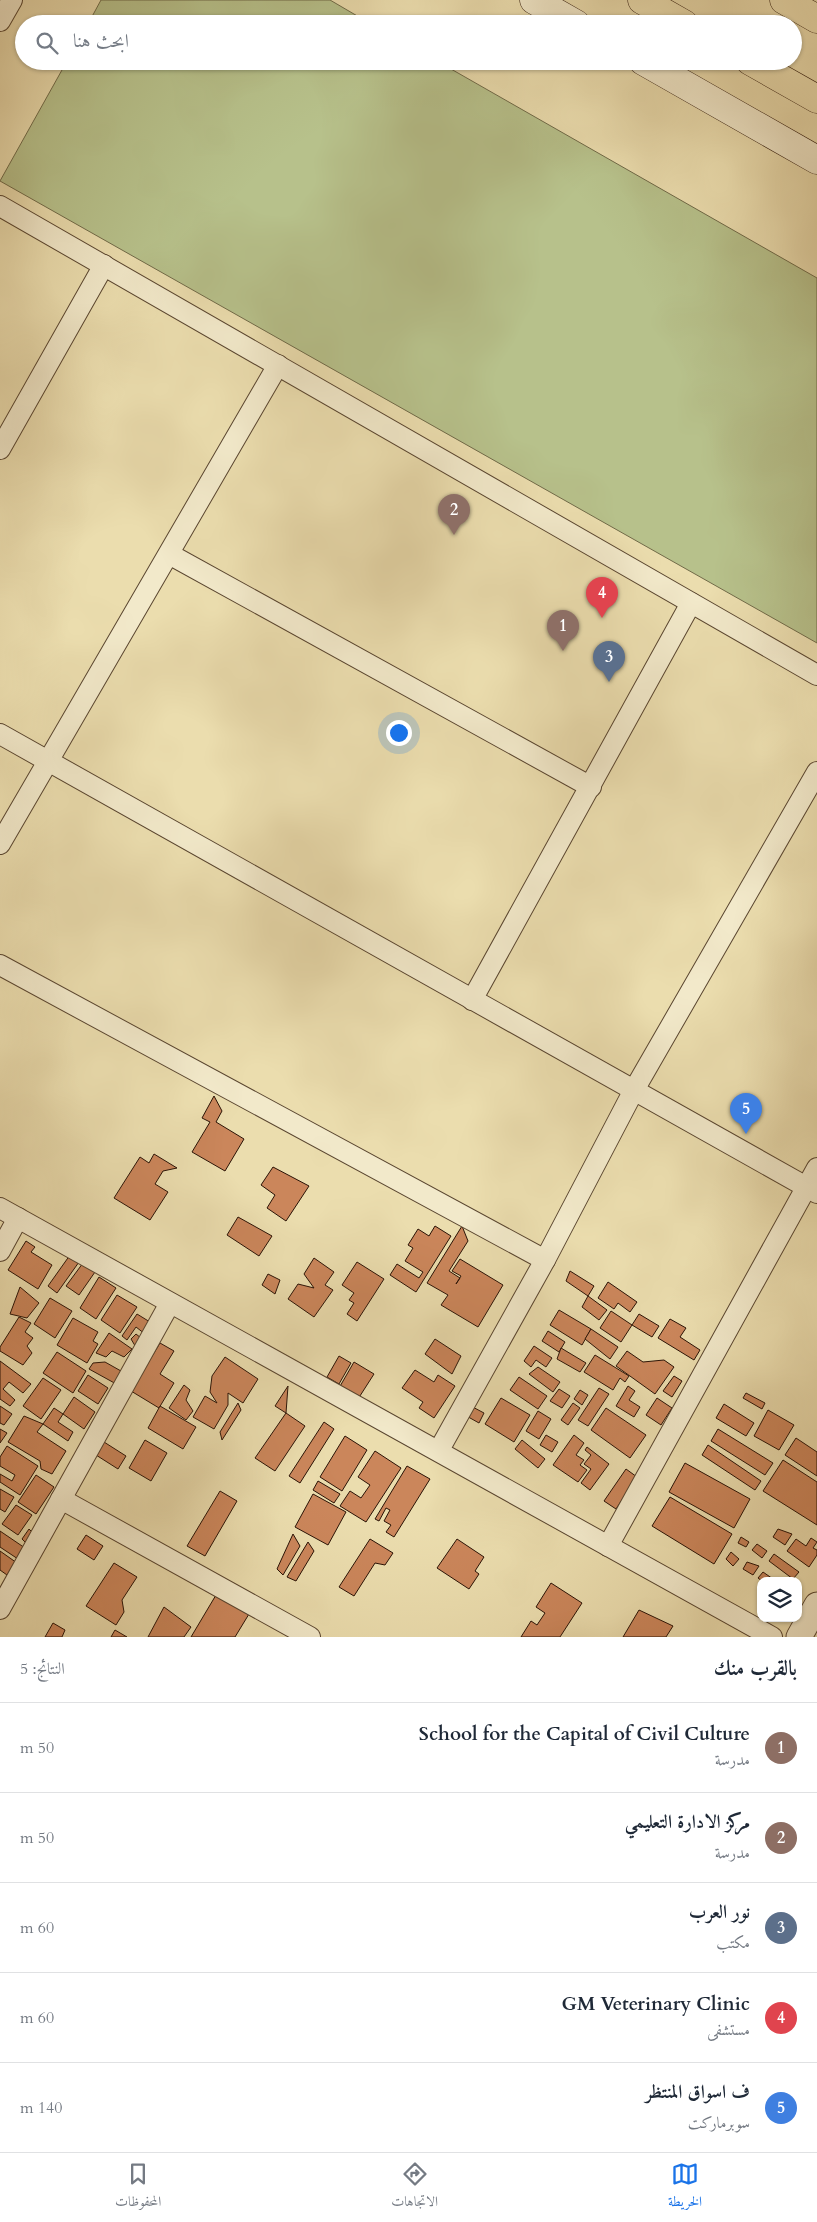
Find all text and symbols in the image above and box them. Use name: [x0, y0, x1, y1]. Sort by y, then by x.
search box: [15, 15, 802, 70]
text: ابحث هنا: [73, 28, 129, 54]
icon: search: [33, 29, 61, 57]
pin: 2: [438, 494, 470, 535]
pin: 4: [586, 577, 618, 618]
pin: 1: [547, 610, 579, 651]
pin: 3: [593, 641, 625, 682]
your location: [386, 720, 412, 746]
pin: 5: [730, 1093, 762, 1134]
map controls: [757, 1577, 802, 1622]
button: layers: [757, 1577, 802, 1622]
text: بالقرب منك: [714, 1654, 797, 1683]
text: النتائج: 5: [20, 1658, 65, 1680]
text: School for the Capital of Civil Culture: [419, 1721, 750, 1747]
text: 50 m: [20, 1737, 54, 1759]
text: 1: [777, 1737, 785, 1759]
text: مدرسة: [715, 1749, 750, 1771]
text: مركز الادارة التعليمي: [625, 1809, 750, 1835]
text: 50 m: [20, 1827, 54, 1849]
text: 2: [777, 1827, 785, 1849]
text: مدرسة: [715, 1842, 750, 1864]
text: نور العرب: [689, 1899, 750, 1925]
text: 60 m: [20, 1917, 54, 1939]
text: 3: [777, 1917, 785, 1939]
text: مكتب: [716, 1932, 750, 1954]
text: GM Veterinary Clinic: [561, 1991, 750, 2017]
text: 60 m: [20, 2007, 54, 2029]
text: 4: [777, 2007, 785, 2029]
text: مستشفى: [707, 2019, 750, 2041]
text: ف اسواق المنتظر: [645, 2079, 750, 2105]
text: 140 m: [20, 2097, 62, 2119]
text: 5: [777, 2097, 785, 2119]
text: سوبرماركت: [688, 2112, 750, 2134]
tab: المحفوظات: [115, 2160, 161, 2215]
tab: الاتجاهات: [391, 2160, 438, 2215]
tab: الخريطة: [668, 2160, 702, 2215]

